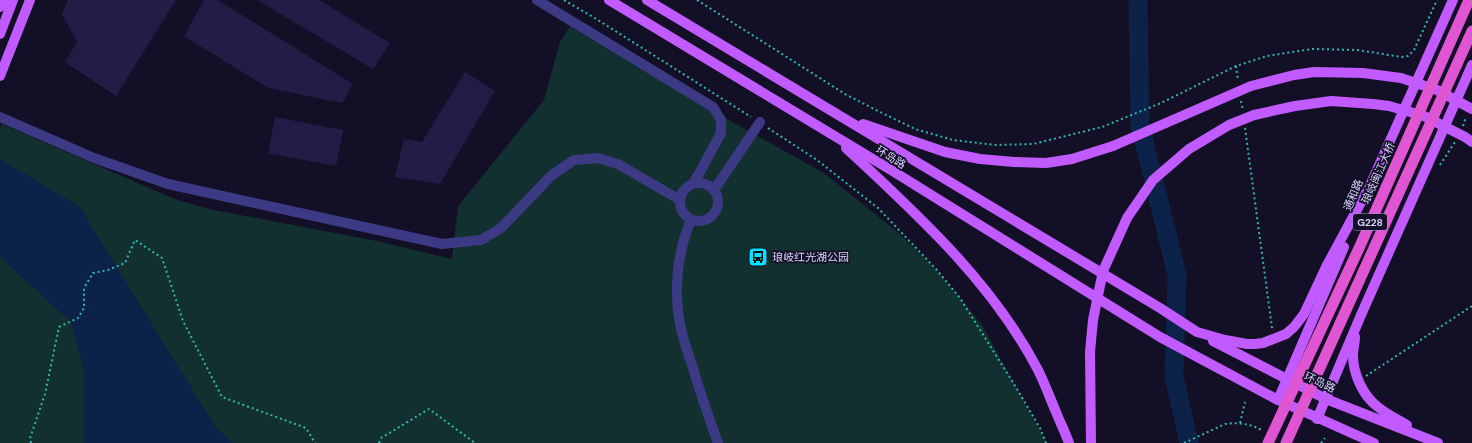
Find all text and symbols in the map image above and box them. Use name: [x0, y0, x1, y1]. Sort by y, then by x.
street label: 琅岐闽江大桥: [1358, 140, 1398, 206]
street label: 环岛路: [873, 142, 909, 172]
street label: 通和路: [1340, 177, 1366, 213]
road number: G228: [1353, 214, 1387, 230]
bus stop icon: 琅岐红光湖公园: [747, 246, 769, 268]
place label: 琅岐红光湖公园: [772, 250, 849, 264]
street label: 环岛路: [1302, 369, 1338, 395]

